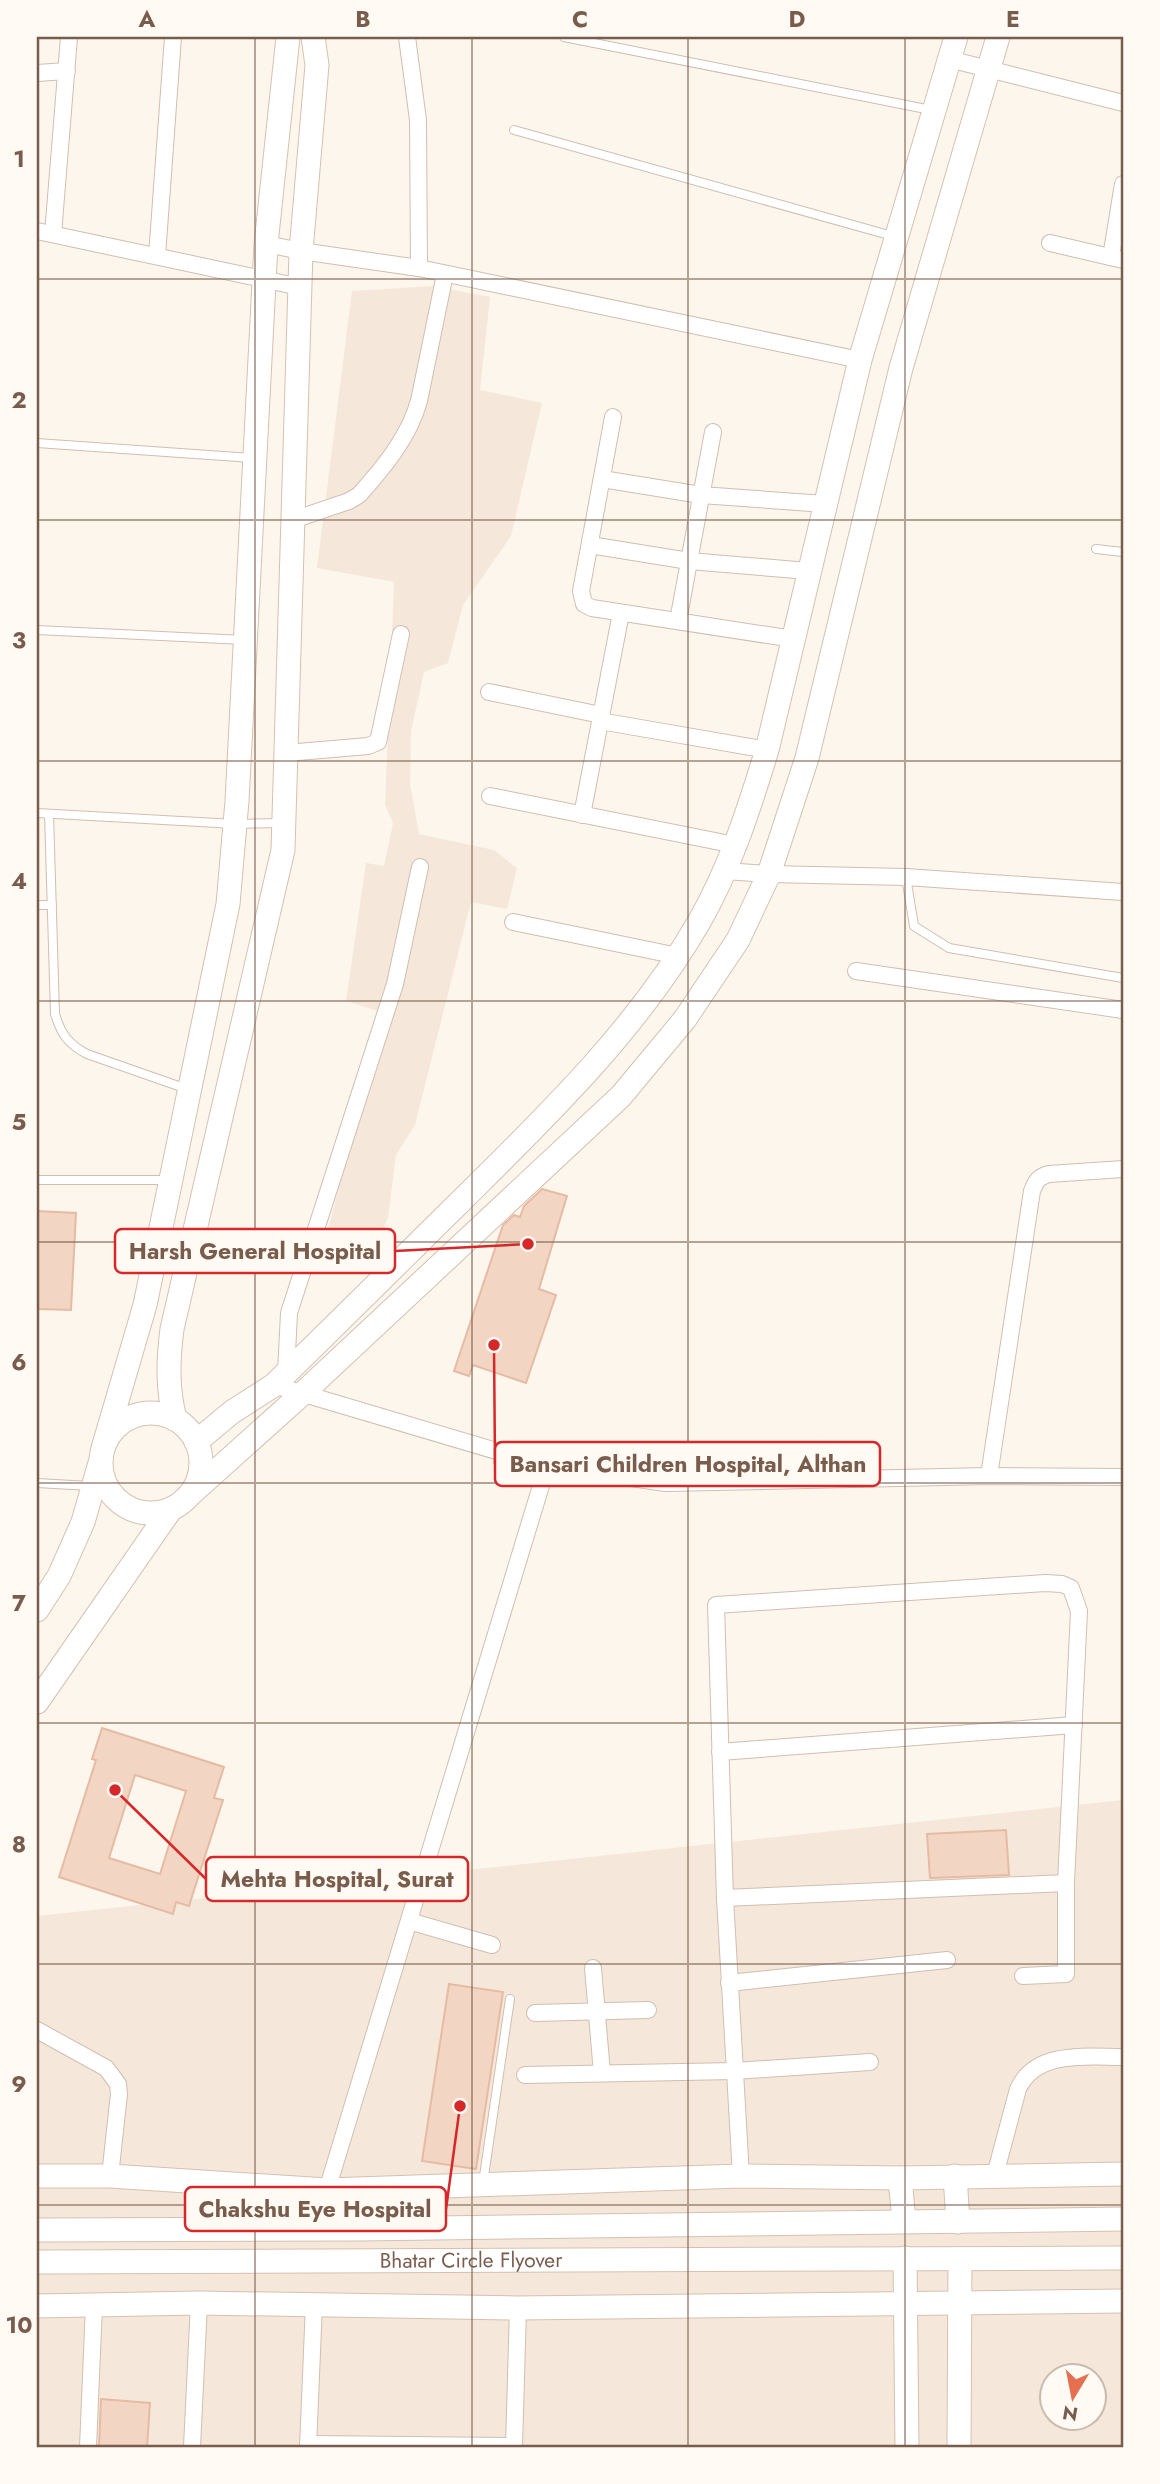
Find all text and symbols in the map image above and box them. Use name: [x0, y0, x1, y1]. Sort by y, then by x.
text: A: [138, 2, 156, 36]
text: B: [355, 2, 371, 36]
text: C: [572, 2, 588, 36]
text: D: [789, 2, 806, 36]
text: E: [1006, 2, 1020, 36]
text: 1: [13, 142, 25, 176]
text: 2: [11, 383, 27, 417]
text: 3: [12, 623, 26, 657]
text: 4: [11, 864, 27, 898]
text: 5: [12, 1105, 26, 1139]
callout: Harsh General Hospital: [115, 1229, 395, 1273]
text: Harsh General Hospital: [129, 1234, 381, 1268]
text: 6: [11, 1345, 27, 1379]
callout: Bansari Children Hospital, Althan: [495, 1442, 880, 1486]
text: Bansari Children Hospital, Althan: [510, 1447, 866, 1481]
text: 7: [12, 1586, 26, 1620]
text: 8: [12, 1827, 26, 1861]
callout: Mehta Hospital, Surat: [206, 1857, 468, 1901]
text: Mehta Hospital, Surat: [220, 1862, 454, 1896]
text: 9: [11, 2067, 27, 2101]
callout: Chakshu Eye Hospital: [185, 2187, 446, 2231]
text: Chakshu Eye Hospital: [199, 2192, 431, 2226]
street label: Bhatar Circle Flyover: [380, 2245, 563, 2276]
text: 10: [6, 2308, 32, 2342]
north arrow: [1038, 2362, 1108, 2432]
text: N: [1060, 2399, 1080, 2428]

